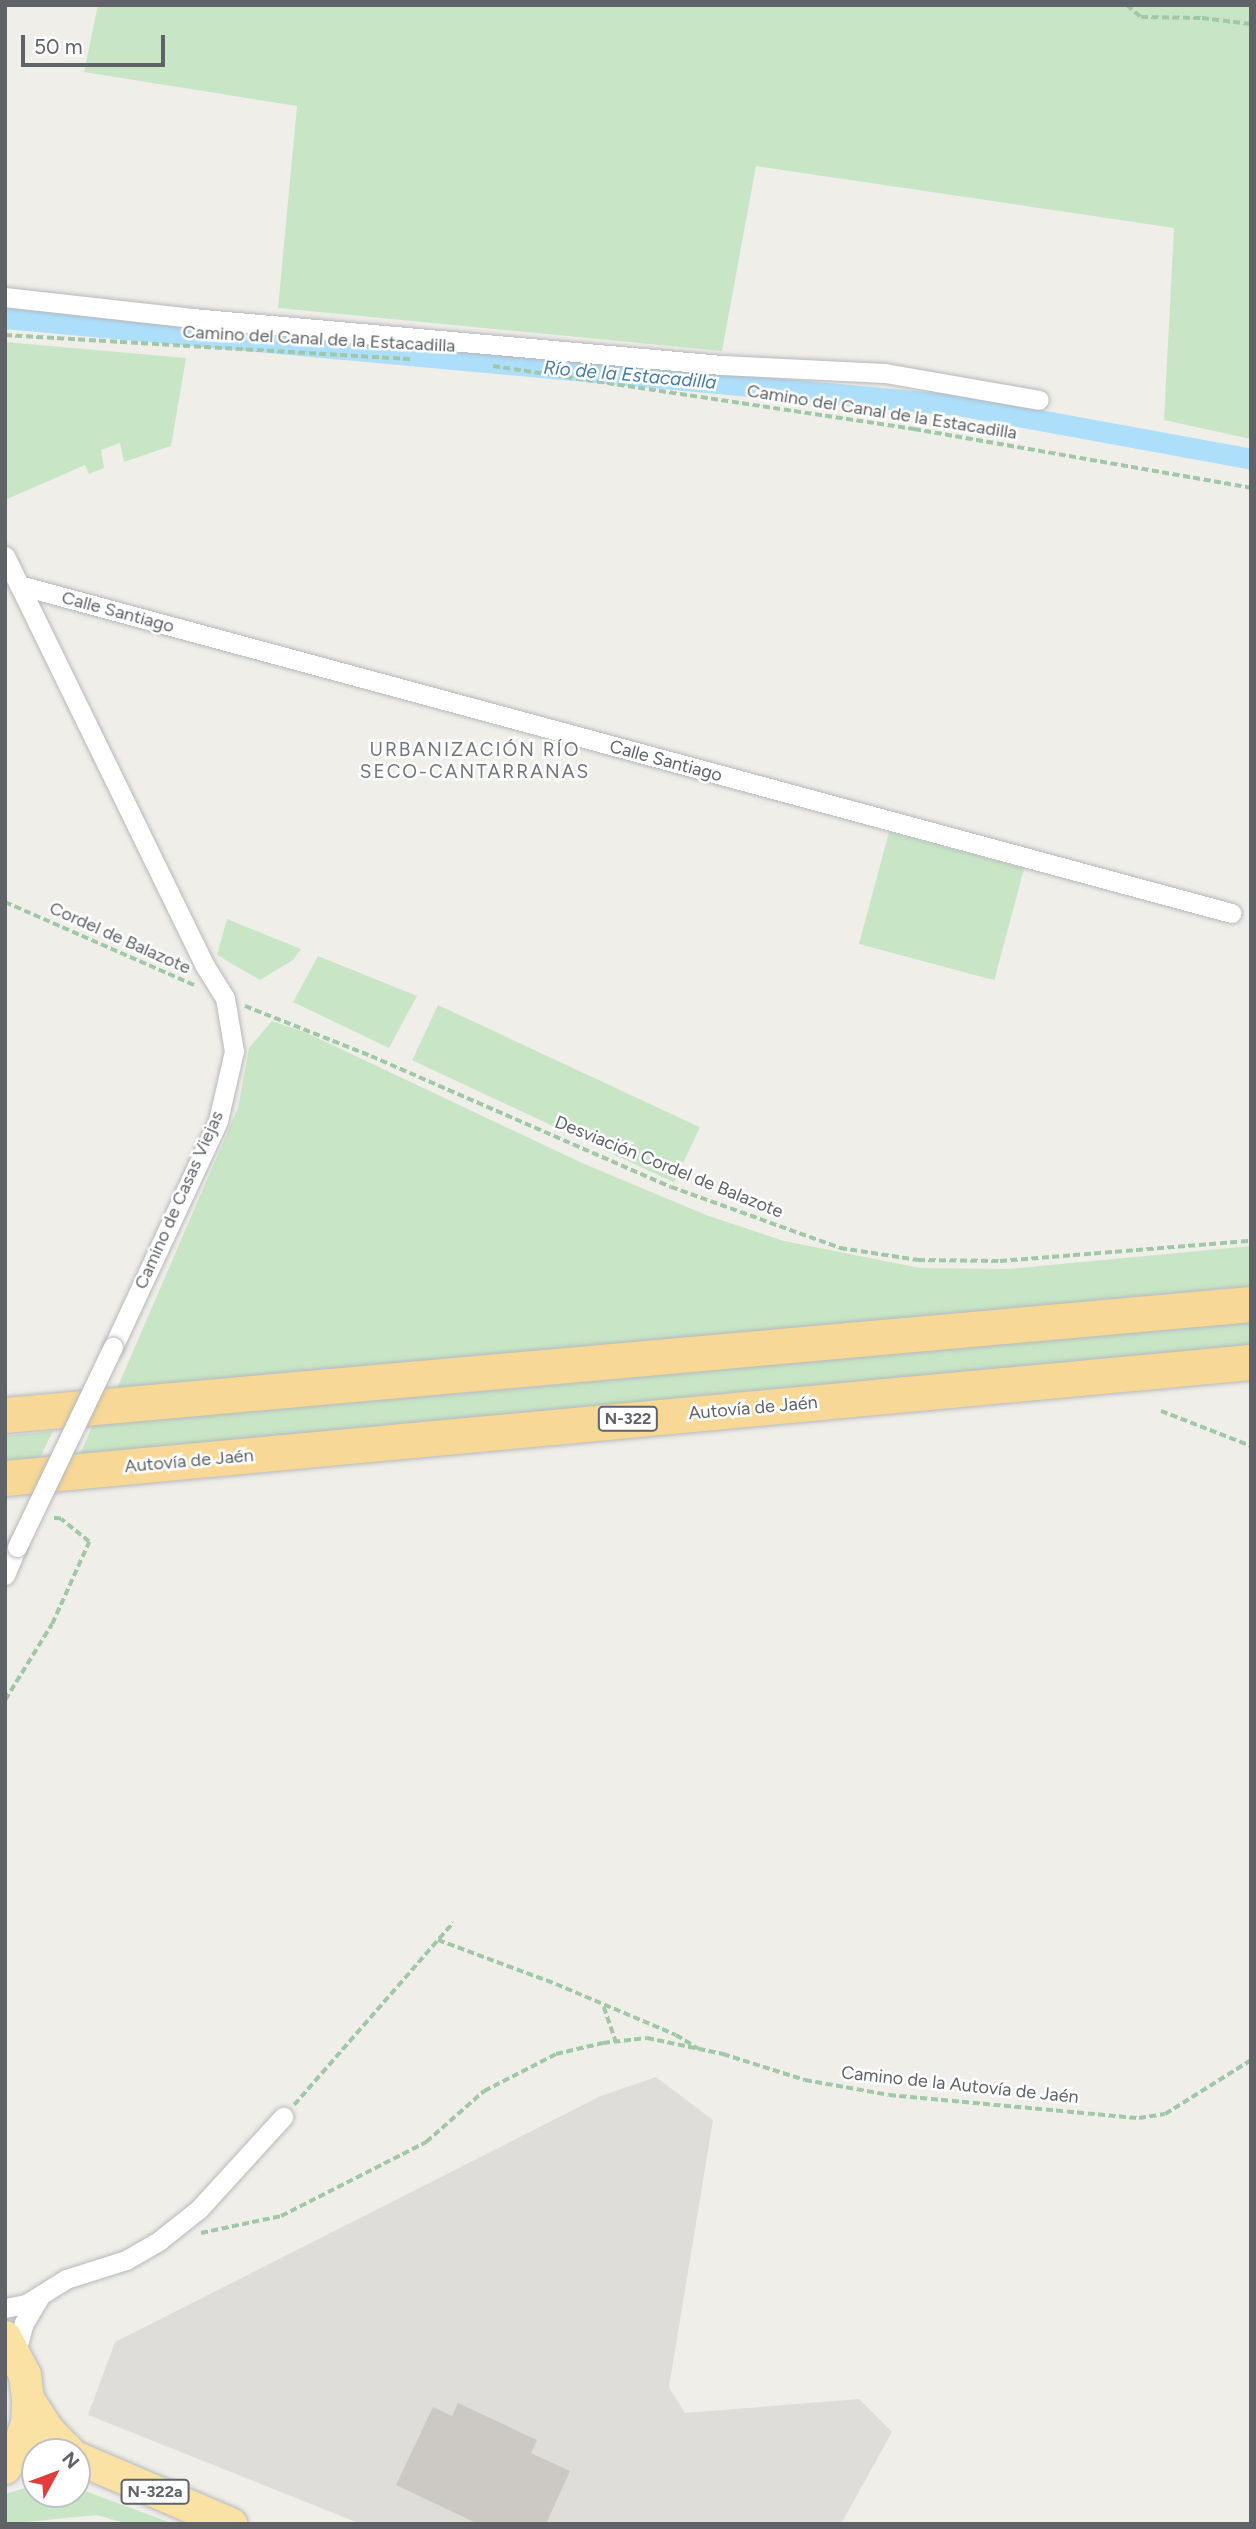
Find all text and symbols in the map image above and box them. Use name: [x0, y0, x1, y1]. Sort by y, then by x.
scale bar: [24, 21, 168, 65]
text: 50 m: [34, 34, 83, 59]
street label: Camino del Canal de la Estacadilla: [182, 321, 456, 357]
water label: Río de la Estacadilla: [543, 356, 717, 394]
street label: Camino del Canal de la Estacadilla: [745, 380, 1019, 444]
street label: Calle Santiago: [59, 587, 177, 637]
street label: Calle Santiago: [607, 736, 725, 786]
district label: URBANIZACIÓN RÍO SECO-CANTARRANAS: [362, 739, 588, 783]
street label: Cordel de Balazote: [46, 897, 194, 979]
street label: Camino de Casas Viejas: [130, 1108, 228, 1292]
street label: Desviación Cordel de Balazote: [552, 1111, 786, 1223]
street label: Autovía de Jaén: [688, 1392, 818, 1424]
road number: N-322: [596, 1406, 660, 1432]
street label: Autovía de Jaén: [124, 1445, 254, 1477]
street label: Camino de la Autovía de Jaén: [840, 2062, 1080, 2108]
north arrow: [21, 2438, 91, 2508]
text: N: [57, 2447, 84, 2473]
road number: N-322a: [120, 2480, 190, 2504]

